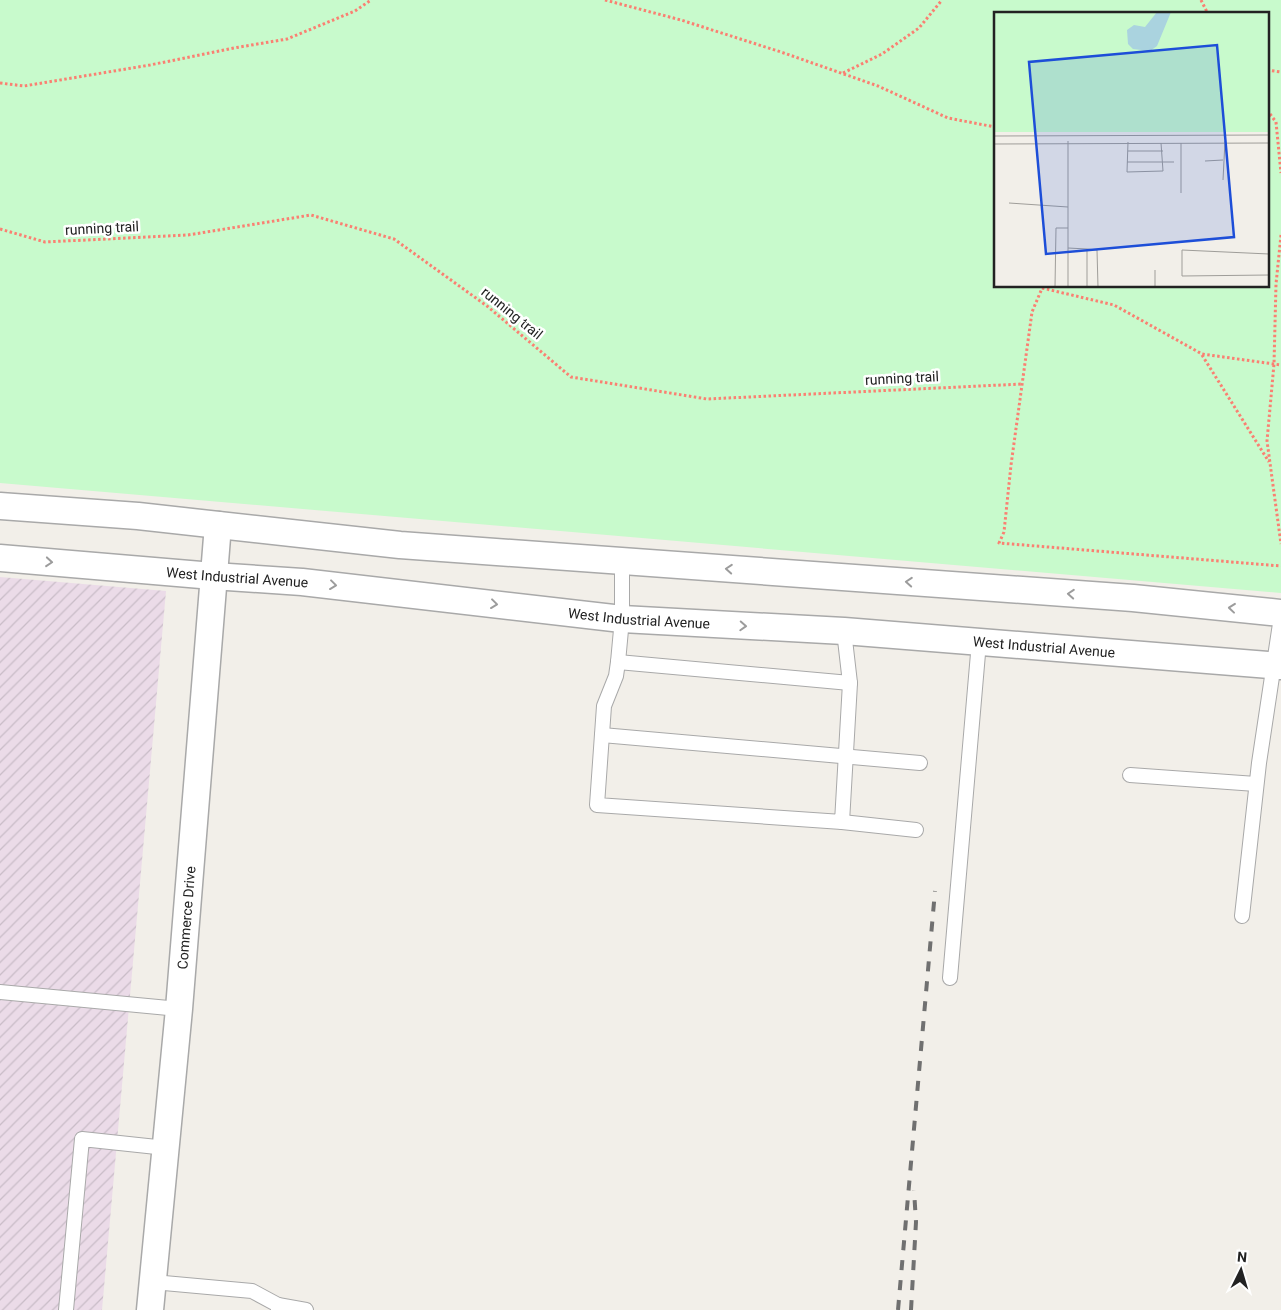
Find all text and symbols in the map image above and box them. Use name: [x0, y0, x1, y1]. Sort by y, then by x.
inset map: [994, 12, 1268, 288]
street label: running trail: [65, 218, 139, 238]
street label: running trail: [478, 284, 546, 342]
street label: running trail: [865, 368, 939, 388]
one-way arrow: [45, 557, 53, 568]
street label: West Industrial Avenue: [165, 564, 309, 591]
one-way arrow: [725, 564, 733, 575]
one-way arrow: [904, 577, 912, 588]
one-way arrow: [329, 579, 337, 590]
one-way arrow: [1066, 588, 1074, 599]
one-way arrow: [490, 598, 498, 609]
one-way arrow: [1228, 603, 1236, 614]
street label: West Industrial Avenue: [567, 605, 710, 632]
one-way arrow: [739, 620, 747, 631]
street label: West Industrial Avenue: [972, 633, 1116, 661]
street label: Commerce Drive: [174, 865, 198, 970]
north arrow: [1216, 1245, 1266, 1295]
text: N: [1237, 1249, 1248, 1265]

